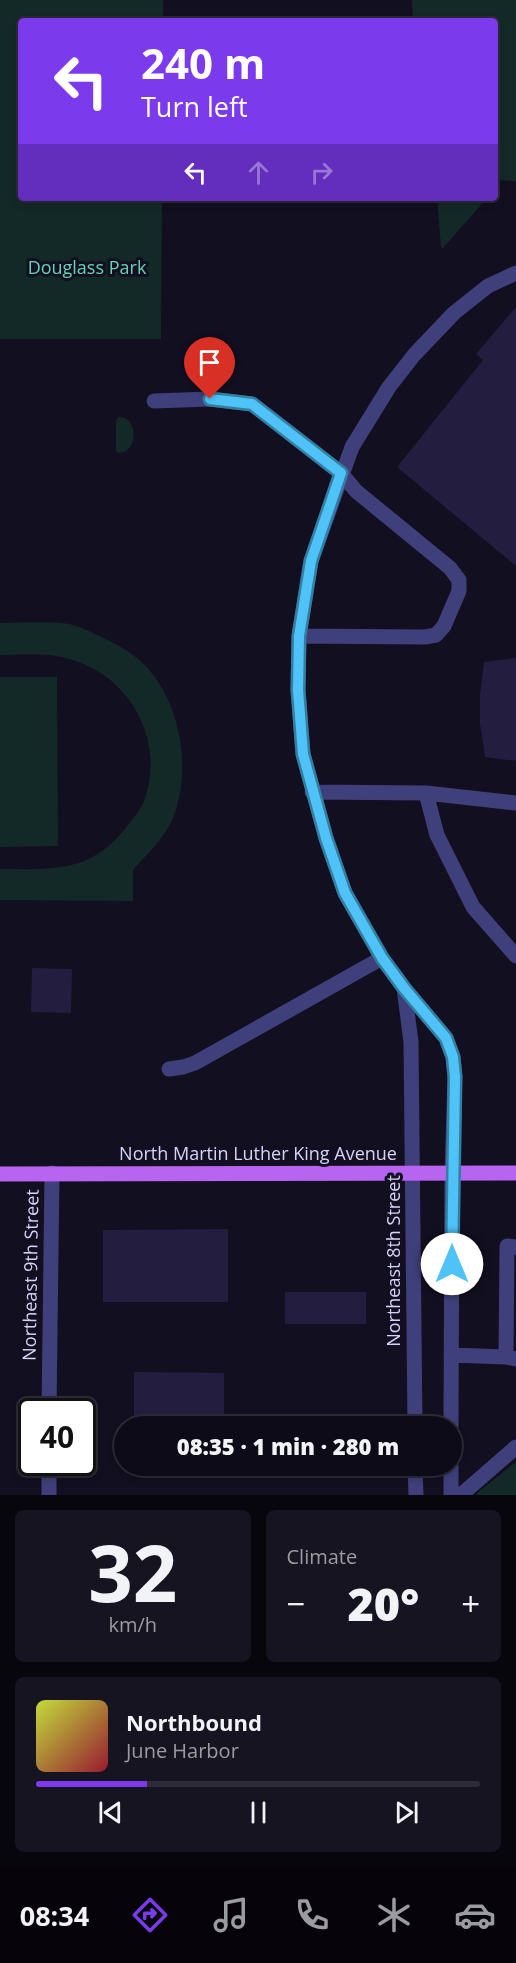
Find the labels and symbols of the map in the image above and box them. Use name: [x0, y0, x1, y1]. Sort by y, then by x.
park label: Douglass Park: [28, 255, 147, 279]
pin: [184, 337, 235, 399]
street label: North Martin Luther King Avenue: [119, 1141, 397, 1165]
street label: Northeast 8th Street: [381, 1175, 405, 1347]
street label: Northeast 9th Street: [17, 1189, 43, 1361]
position arrow: [420, 1232, 484, 1296]
speed limit sign: 40: [18, 1398, 96, 1476]

